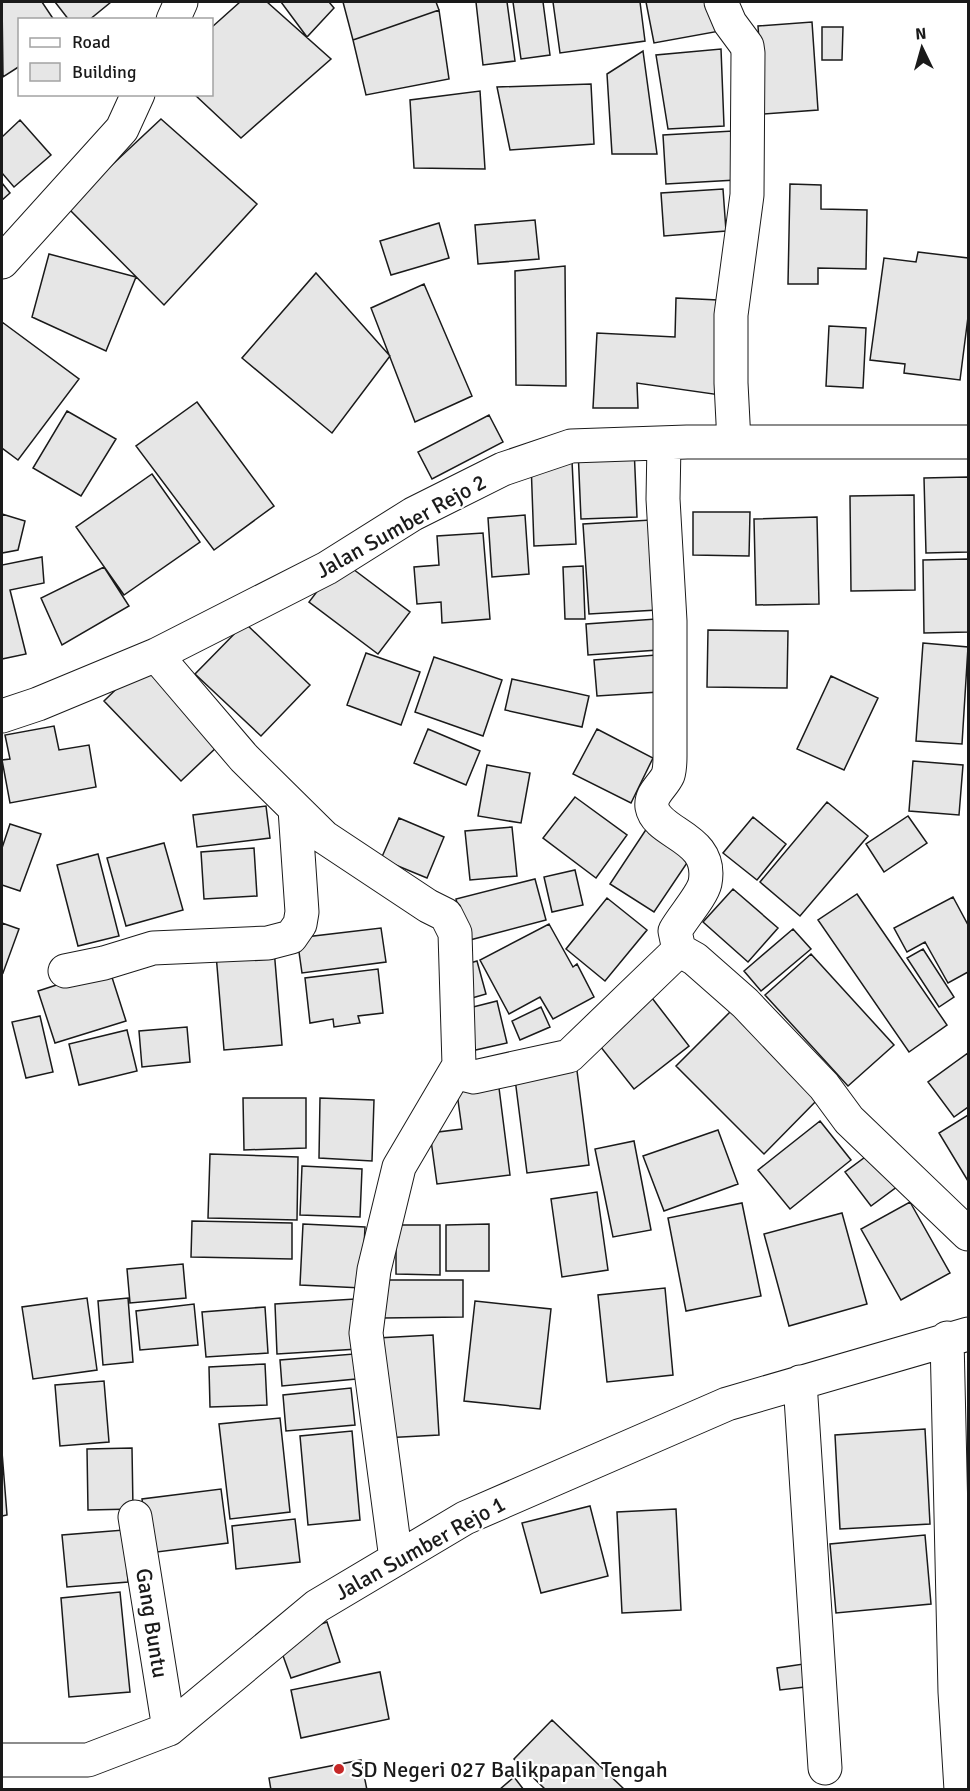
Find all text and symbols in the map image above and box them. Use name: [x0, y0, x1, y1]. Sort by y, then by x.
legend: [18, 18, 213, 96]
north arrow: [892, 18, 952, 78]
text: N: [914, 24, 927, 45]
text: Road: [72, 31, 111, 53]
text: Building: [72, 61, 136, 83]
street label: Jalan Sumber Rejo 2: [311, 468, 491, 584]
street label: Jalan Sumber Rejo 1: [330, 1490, 510, 1606]
street label: Gang Buntu: [130, 1566, 174, 1680]
place label: SD Negeri 027 Balikpapan Tengah: [351, 1756, 668, 1783]
marker: SD Negeri 027 Balikpapan Tengah: [332, 1762, 346, 1776]

